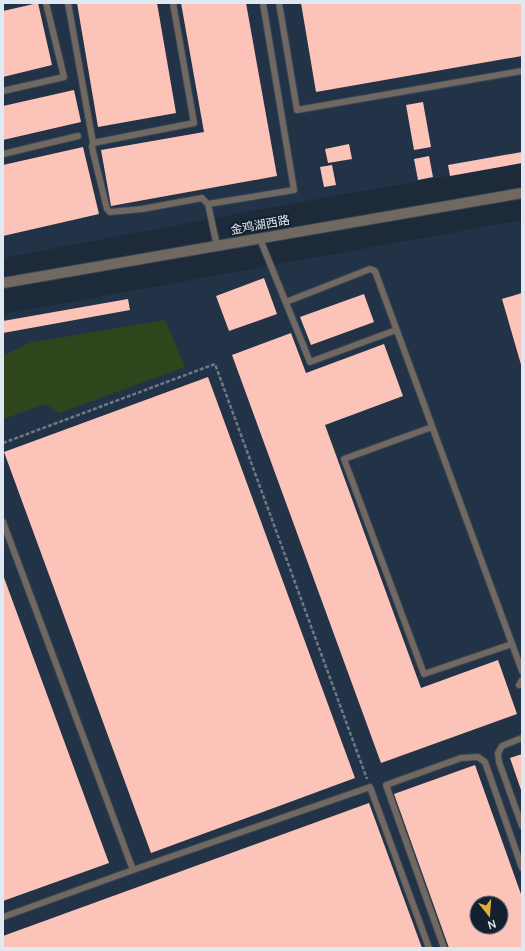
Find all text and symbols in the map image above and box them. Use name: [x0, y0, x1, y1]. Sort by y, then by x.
street label: 金鸡湖西路: [229, 211, 291, 238]
north arrow: [469, 895, 509, 935]
text: N: [486, 917, 498, 933]

